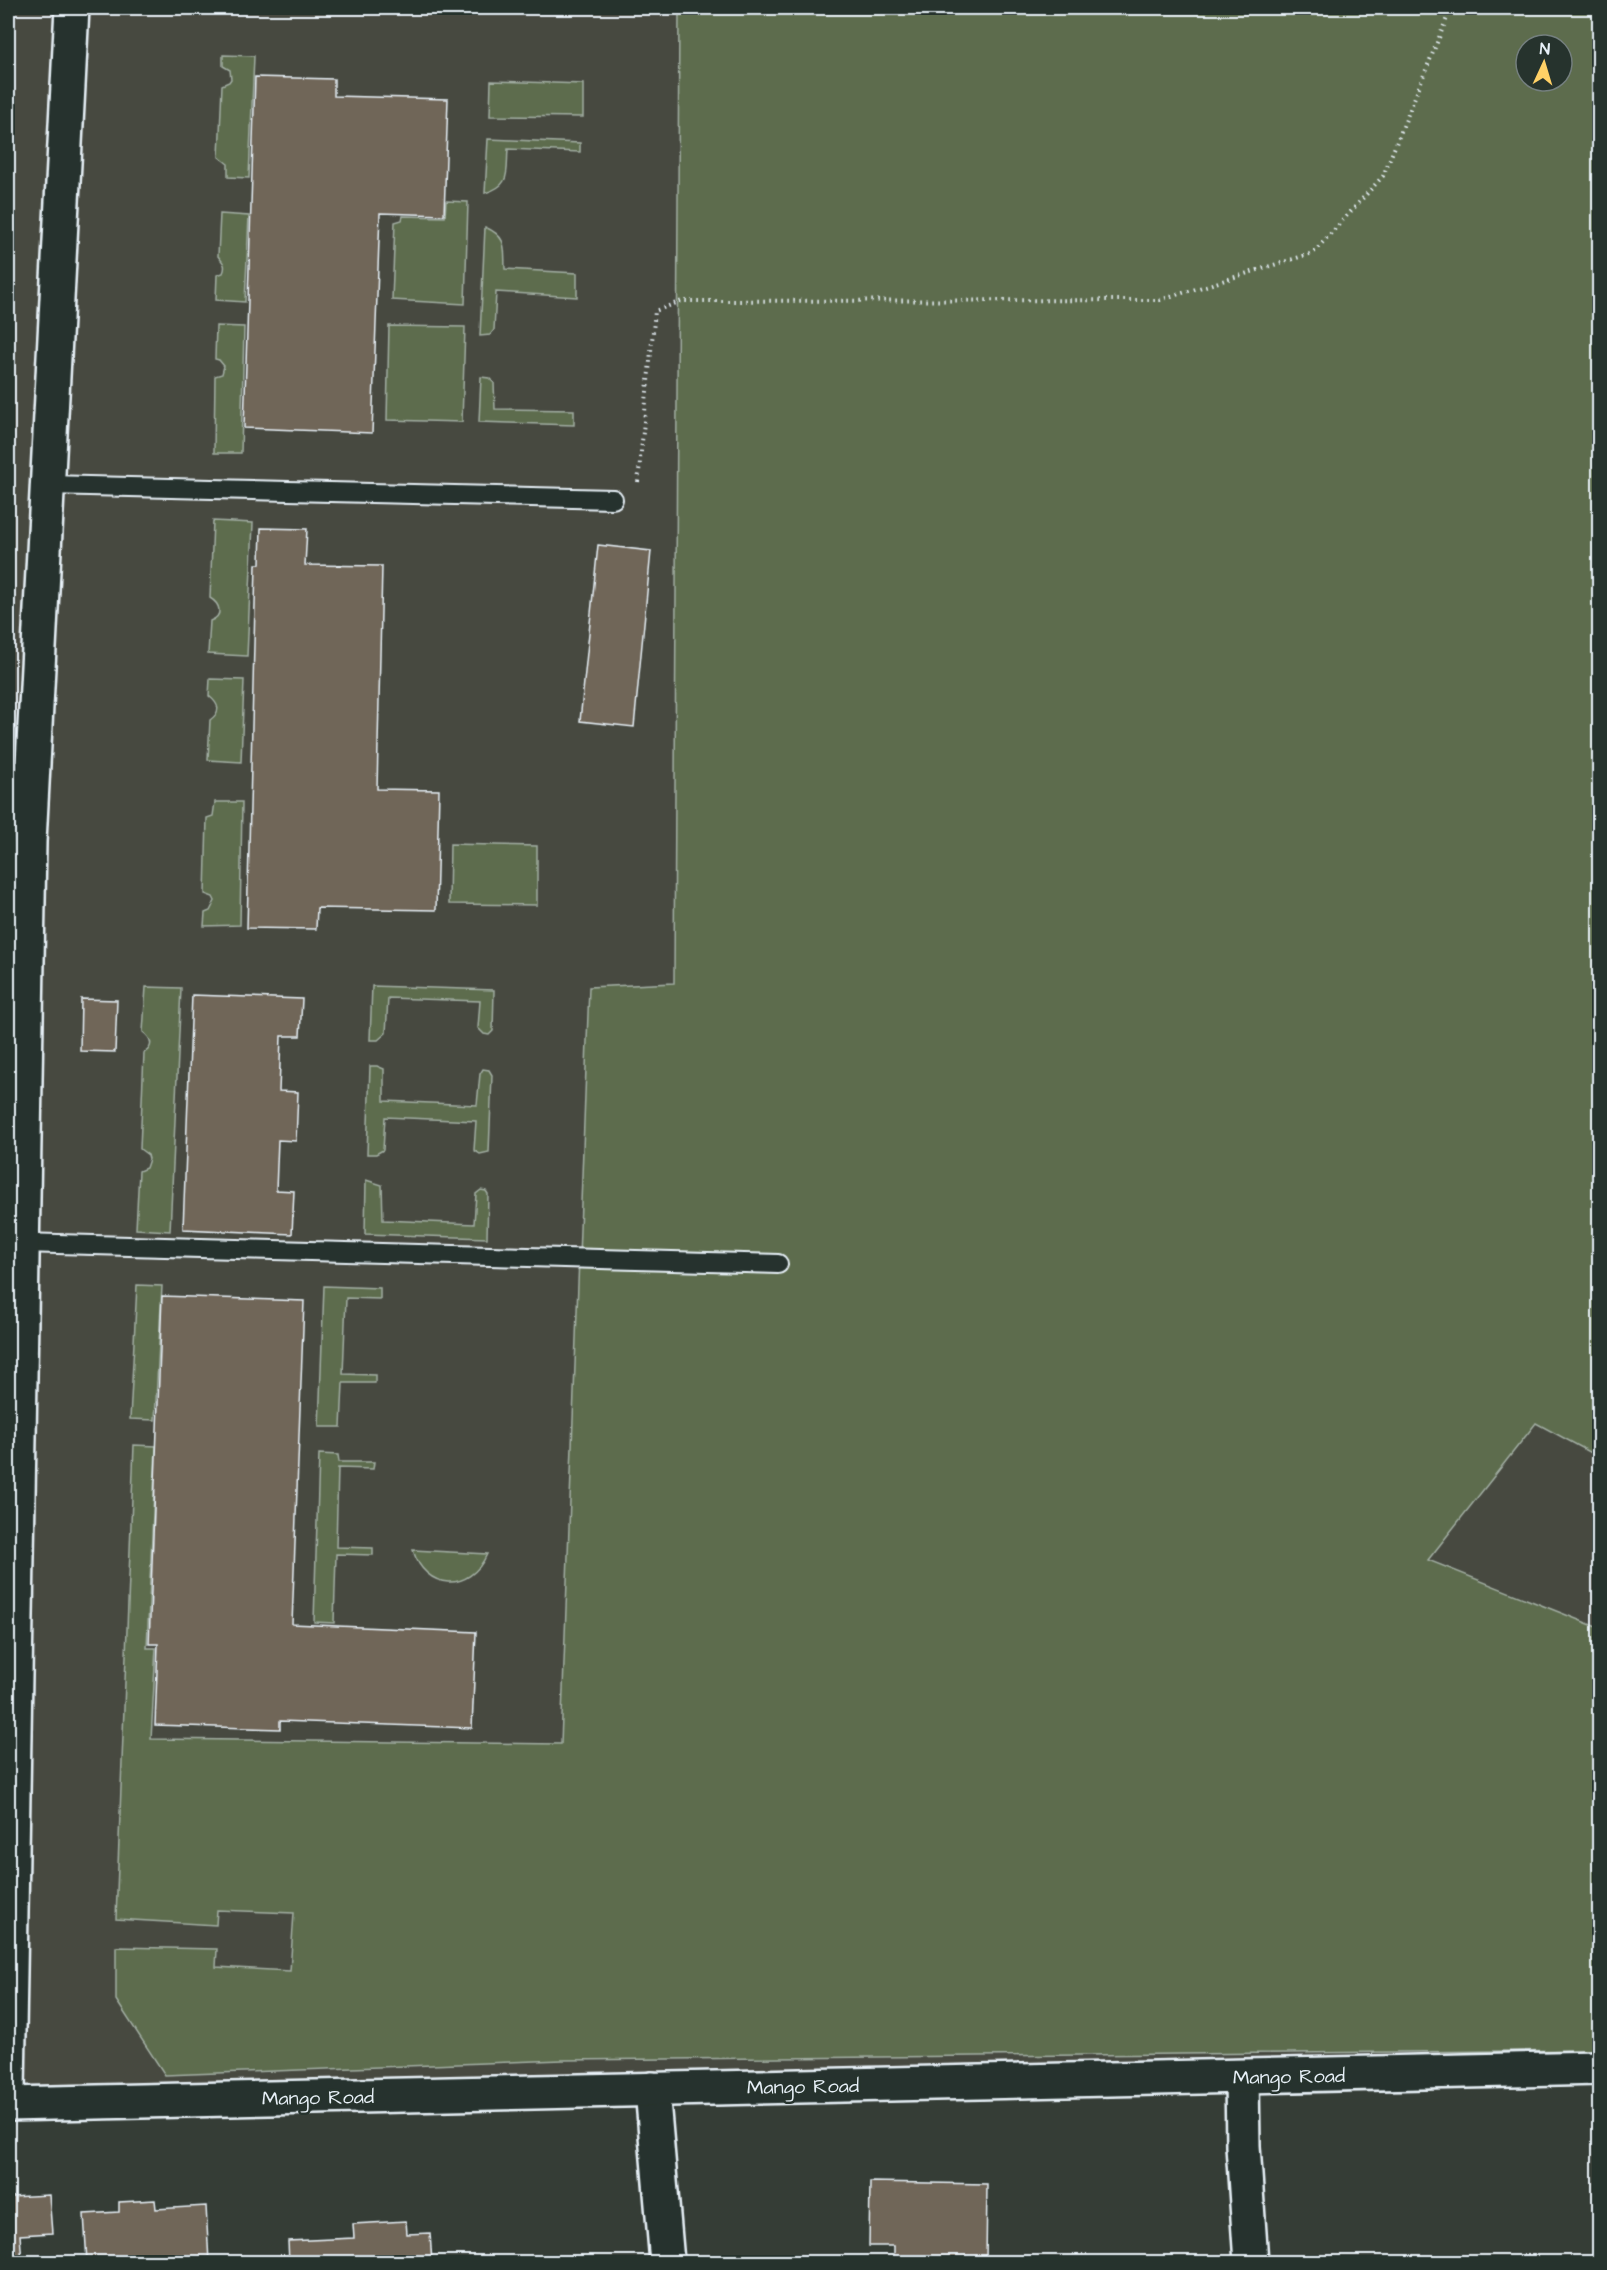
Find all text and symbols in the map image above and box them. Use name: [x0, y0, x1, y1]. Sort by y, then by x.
north arrow: [1514, 33, 1574, 93]
text: N: [1539, 38, 1551, 60]
street label: Mango Road: [1233, 2062, 1345, 2093]
street label: Mango Road: [747, 2072, 859, 2103]
street label: Mango Road: [262, 2083, 374, 2114]

